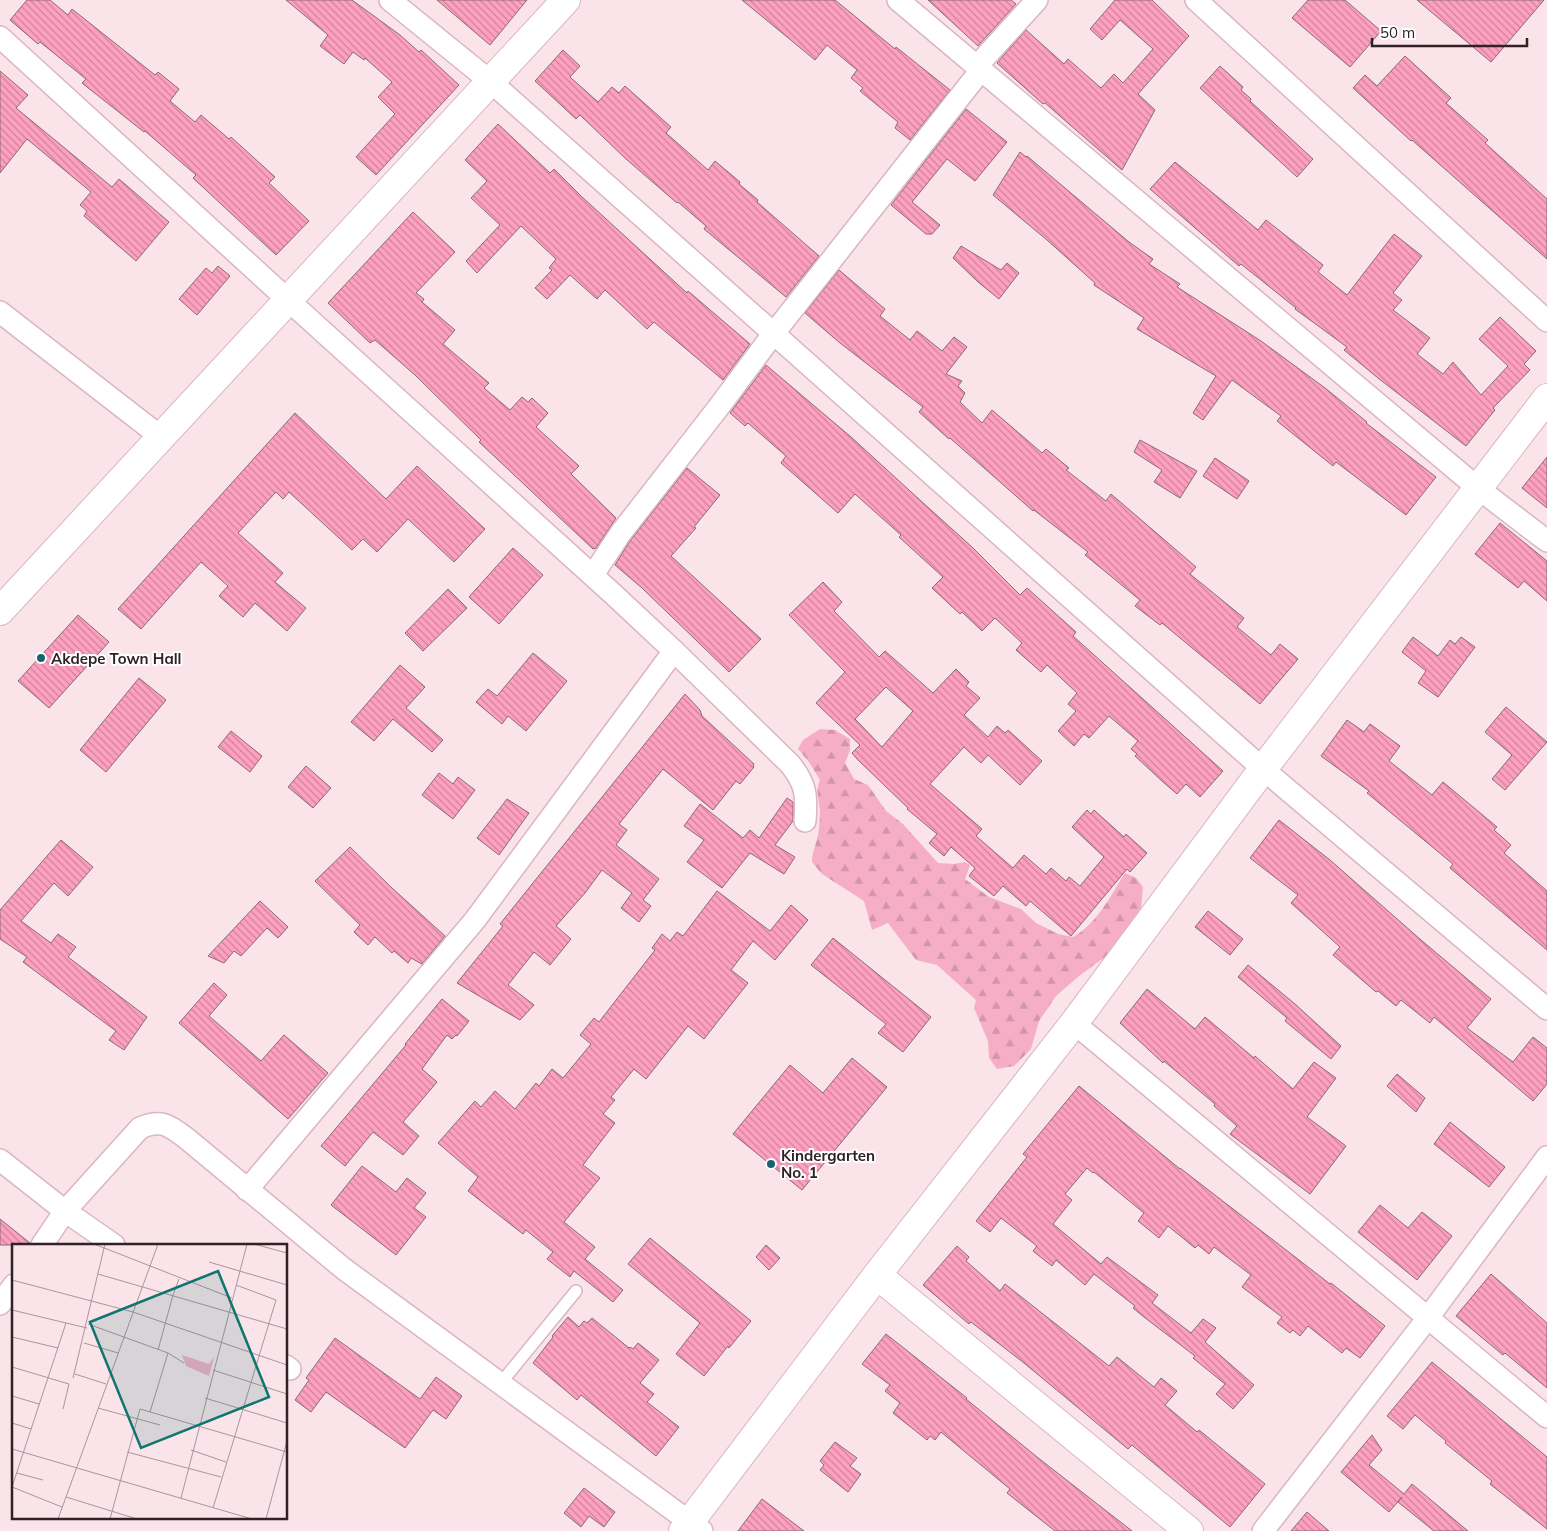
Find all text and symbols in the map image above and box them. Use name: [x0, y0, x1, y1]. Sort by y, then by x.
scale bar: [1372, 15, 1527, 47]
text: 50 m: [1380, 23, 1415, 42]
place label: Akdepe Town Hall: [51, 649, 182, 668]
marker: Akdepe Town Hall: [35, 652, 47, 664]
place label: Kindergarten No. 1: [781, 1146, 875, 1182]
marker: Kindergarten No. 1: [765, 1158, 777, 1170]
inset map: [12, 1244, 288, 1518]

